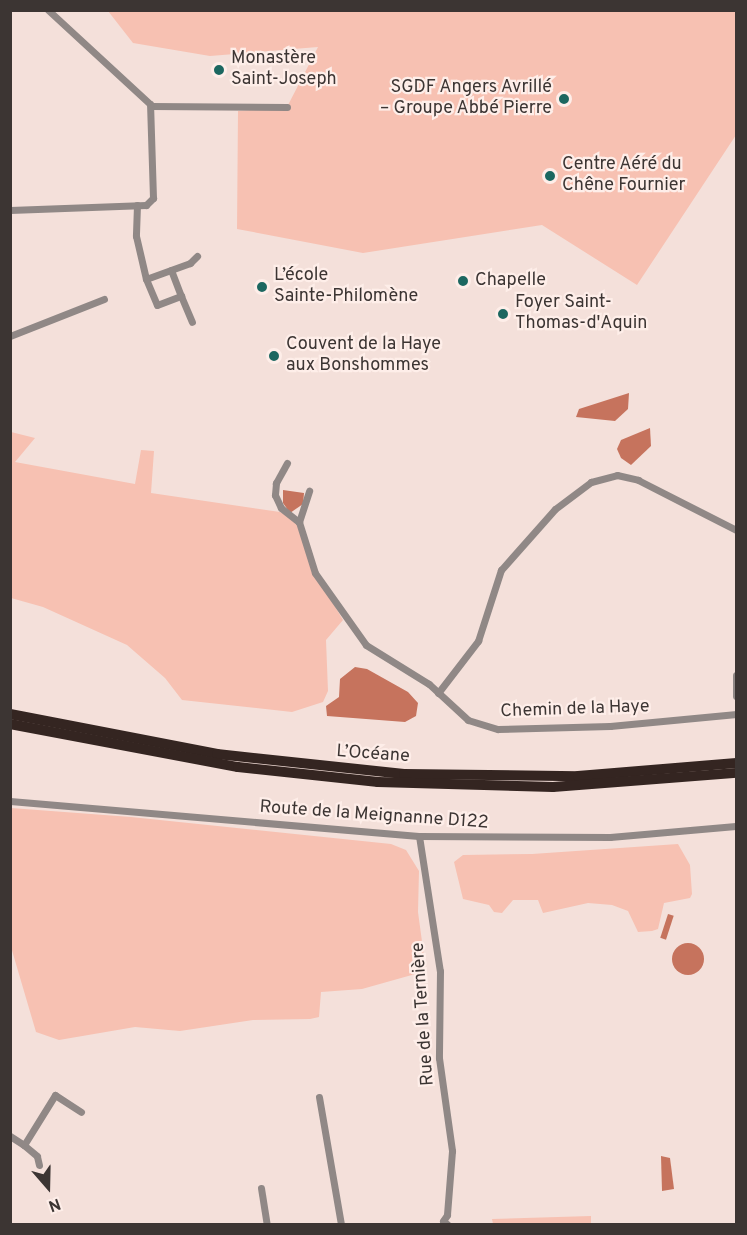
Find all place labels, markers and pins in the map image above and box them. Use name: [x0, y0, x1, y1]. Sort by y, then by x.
place label: Monastère Saint-Joseph: [231, 49, 337, 92]
marker: Monastère Saint-Joseph: [212, 63, 226, 77]
place label: SGDF Angers Avrillé – Groupe Abbé Pierre: [379, 78, 552, 121]
marker: SGDF Angers Avrillé – Groupe Abbé Pierre: [557, 92, 571, 106]
place label: Centre Aéré du Chêne Fournier: [562, 155, 686, 198]
marker: Centre Aéré du Chêne Fournier: [543, 169, 557, 183]
place label: L’école Sainte-Philomène: [274, 266, 418, 308]
place label: Chapelle: [475, 270, 546, 292]
marker: Chapelle: [456, 274, 470, 288]
marker: L’école Sainte-Philomène: [255, 280, 269, 294]
place label: Foyer Saint- Thomas-d'Aquin: [515, 293, 647, 336]
marker: Foyer Saint- Thomas-d'Aquin: [496, 307, 510, 321]
place label: Couvent de la Haye aux Bonshommes: [286, 335, 441, 378]
marker: Couvent de la Haye aux Bonshommes: [267, 349, 281, 363]

